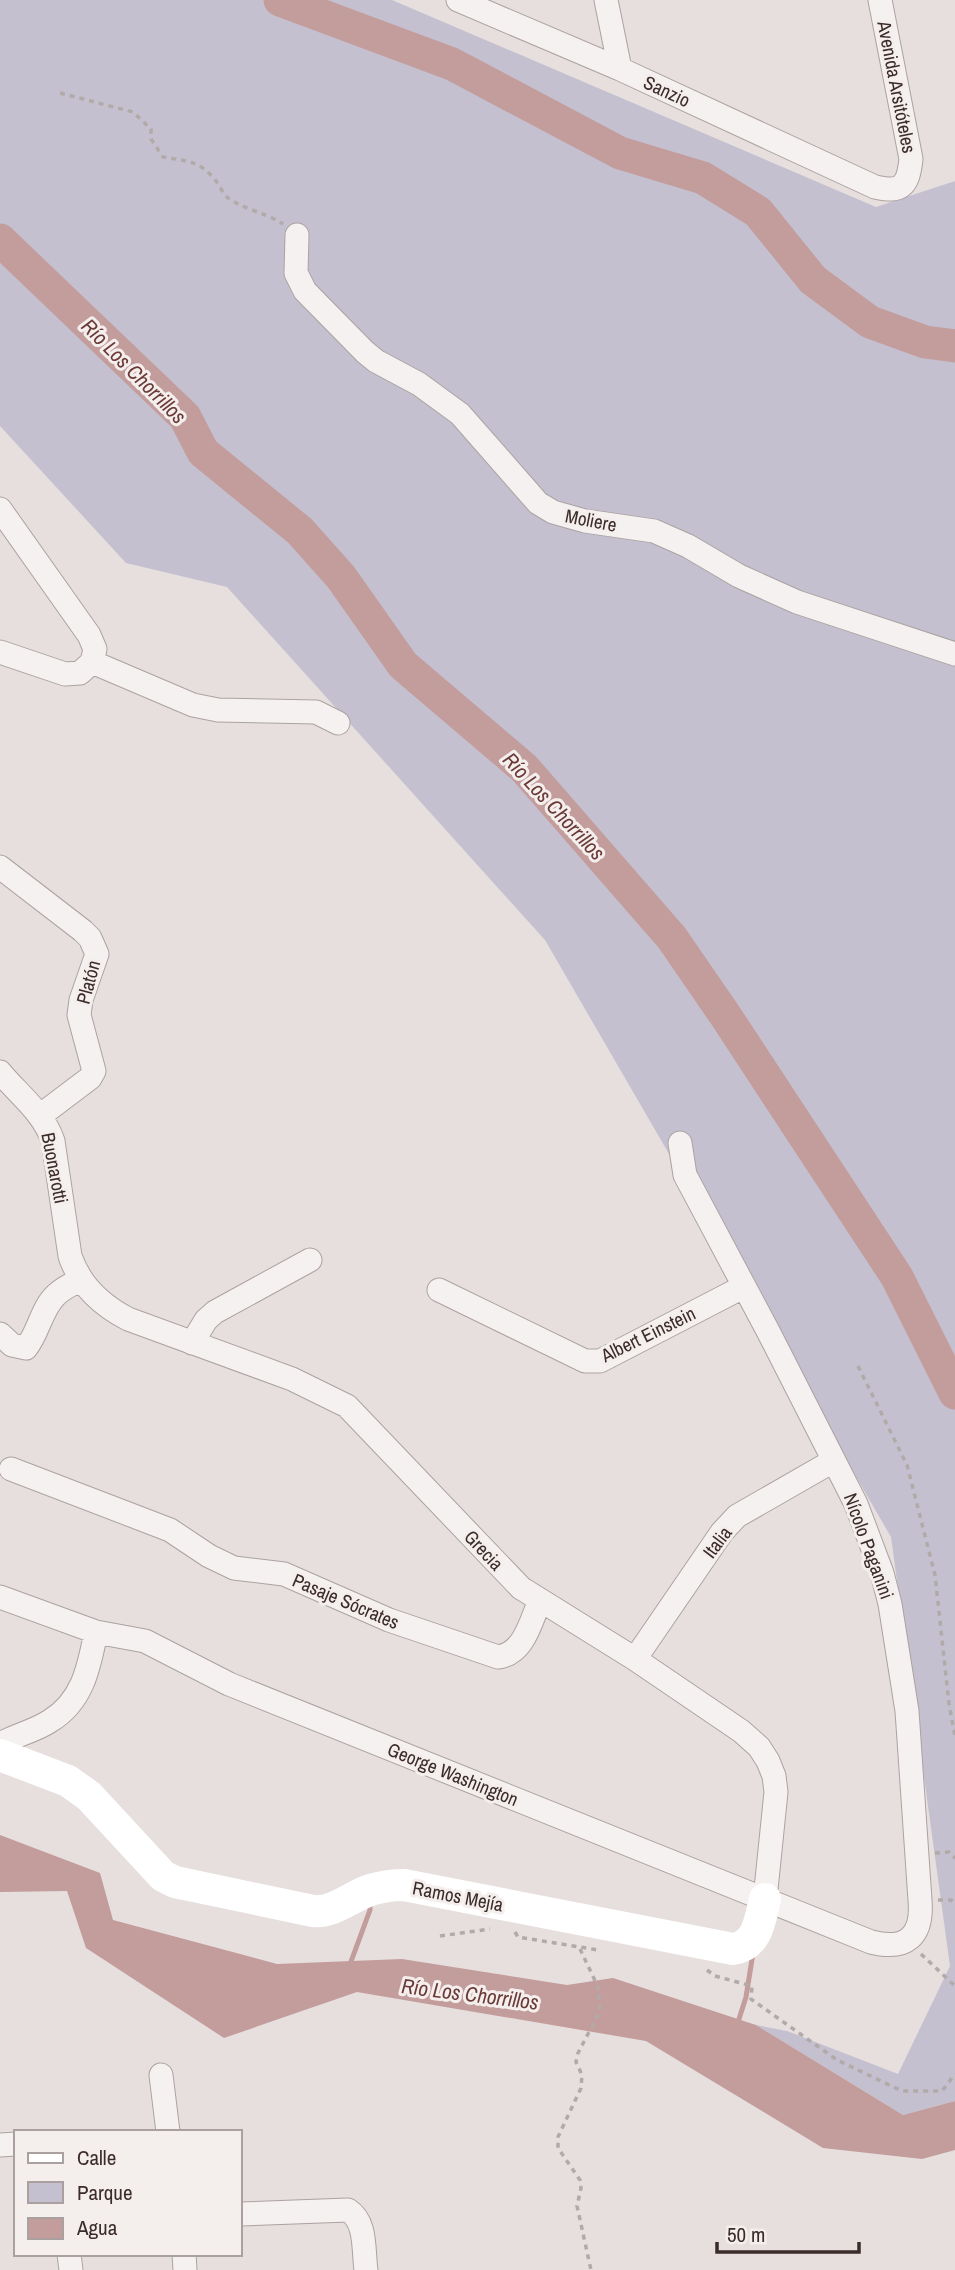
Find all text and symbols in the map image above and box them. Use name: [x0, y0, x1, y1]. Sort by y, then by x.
street label: Avenida Arsitóteles: [871, 18, 923, 155]
street label: Sanzio: [640, 69, 694, 113]
water label: Río Los Chorrillos: [75, 312, 193, 430]
street label: Moliere: [563, 502, 619, 538]
water label: Río Los Chorrillos: [496, 746, 612, 867]
street label: Platón: [70, 957, 106, 1007]
street label: Buonarotti: [35, 1130, 75, 1206]
street label: Albert Einstein: [595, 1300, 700, 1369]
street label: Nícolo Paganini: [838, 1489, 900, 1603]
street label: Italia: [696, 1520, 738, 1563]
street label: Grecia: [459, 1524, 510, 1576]
street label: Pasaje Sócrates: [289, 1567, 403, 1635]
street label: George Washington: [384, 1736, 522, 1812]
street label: Ramos Mejía: [410, 1874, 506, 1918]
water label: Río Los Chorrillos: [400, 1971, 541, 2017]
legend: [14, 2130, 242, 2256]
text: Calle: [77, 2143, 116, 2172]
text: Parque: [77, 2178, 133, 2207]
scale bar: [717, 2210, 859, 2254]
text: Agua: [76, 2213, 118, 2242]
text: 50 m: [727, 2220, 765, 2249]

